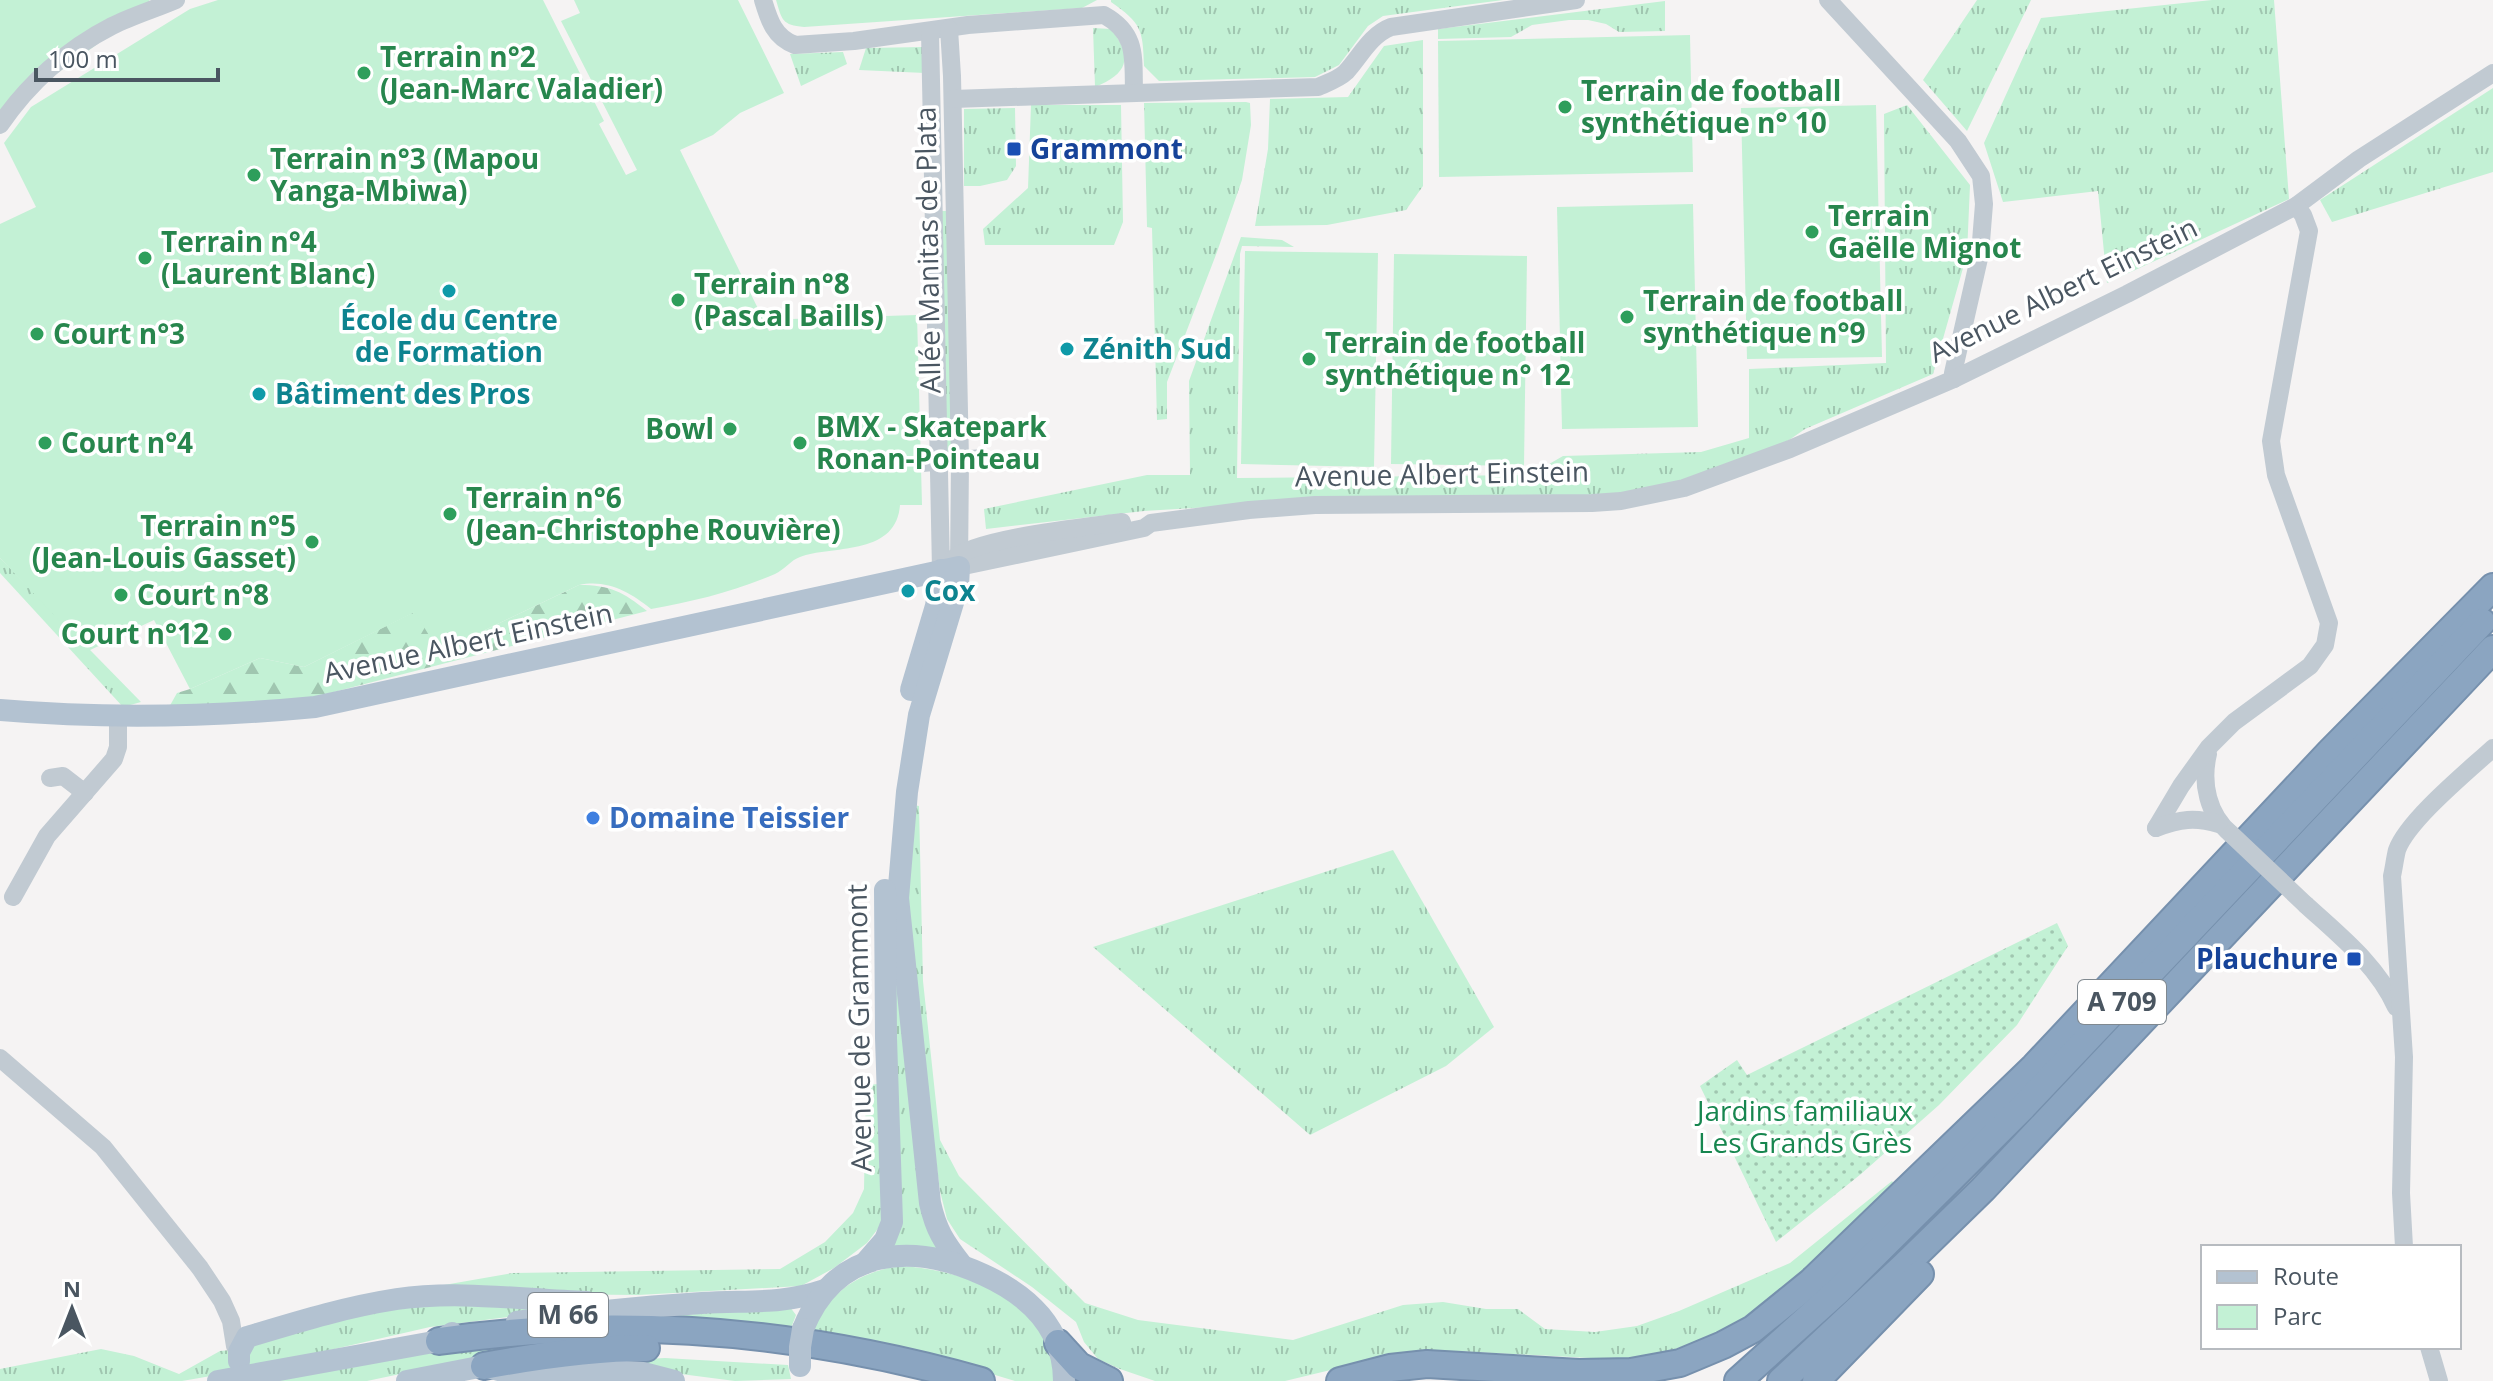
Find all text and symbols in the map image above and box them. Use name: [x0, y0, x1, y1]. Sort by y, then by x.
scale bar: [36, 32, 218, 82]
place label: Terrain n°2 (Jean-Marc Valadier): [380, 37, 663, 107]
text: 100 m: [48, 42, 118, 75]
marker: Terrain n°2 (Jean-Marc Valadier): [355, 64, 373, 82]
place label: Terrain de football synthétique n° 10: [1581, 71, 1841, 141]
marker: Terrain de football synthétique n° 10: [1556, 98, 1574, 116]
street label: Allée Manitas de Plata: [905, 106, 949, 394]
place label: Grammont: [1030, 129, 1183, 167]
place label: Terrain n°3 (Mapou Yanga-Mbiwa): [270, 139, 539, 209]
marker: Grammont: [1005, 140, 1023, 158]
marker: Terrain n°3 (Mapou Yanga-Mbiwa): [245, 166, 263, 184]
place label: Terrain Gaëlle Mignot: [1828, 196, 2021, 266]
street label: Avenue Albert Einstein: [1922, 208, 2203, 371]
place label: Terrain n°4 (Laurent Blanc): [161, 222, 375, 292]
marker: Terrain Gaëlle Mignot: [1803, 223, 1821, 241]
marker: Terrain n°4 (Laurent Blanc): [136, 249, 154, 267]
place label: Terrain n°8 (Pascal Baills): [694, 264, 884, 334]
place label: Terrain de football synthétique n°9: [1643, 281, 1903, 351]
marker: École du Centre de Formation: [440, 282, 458, 300]
marker: Terrain n°8 (Pascal Baills): [669, 291, 687, 309]
place label: École du Centre de Formation: [340, 300, 558, 370]
marker: Terrain de football synthétique n°9: [1618, 308, 1636, 326]
place label: Court n°3: [53, 314, 185, 352]
place label: Terrain de football synthétique n° 12: [1325, 323, 1585, 393]
marker: Court n°3: [28, 325, 46, 343]
place label: Zénith Sud: [1083, 329, 1232, 367]
marker: Zénith Sud: [1058, 340, 1076, 358]
marker: Terrain de football synthétique n° 12: [1300, 350, 1318, 368]
place label: Bâtiment des Pros: [275, 374, 530, 412]
marker: Bâtiment des Pros: [250, 385, 268, 403]
place label: BMX - Skatepark Ronan-Pointeau: [816, 407, 1047, 477]
place label: Bowl: [645, 409, 714, 447]
marker: Bowl: [721, 420, 739, 438]
place label: Court n°4: [61, 423, 193, 461]
marker: Court n°4: [36, 434, 54, 452]
marker: BMX - Skatepark Ronan-Pointeau: [791, 434, 809, 452]
street label: Avenue Albert Einstein: [1295, 451, 1589, 495]
place label: Terrain n°6 (Jean-Christophe Rouvière): [466, 478, 840, 548]
marker: Terrain n°6 (Jean-Christophe Rouvière): [441, 505, 459, 523]
place label: Terrain n°5 (Jean-Louis Gasset): [32, 506, 296, 576]
marker: Terrain n°5 (Jean-Louis Gasset): [303, 533, 321, 551]
place label: Cox: [924, 571, 976, 609]
place label: Court n°8: [137, 575, 269, 613]
marker: Cox: [899, 582, 917, 600]
marker: Court n°8: [112, 586, 130, 604]
street label: Avenue Albert Einstein: [320, 593, 616, 691]
place label: Court n°12: [61, 614, 209, 652]
marker: Court n°12: [216, 625, 234, 643]
place label: Domaine Teissier: [609, 798, 849, 836]
marker: Domaine Teissier: [584, 809, 602, 827]
street label: Avenue de Grammont: [836, 884, 880, 1172]
place label: Plauchure: [2196, 939, 2338, 977]
marker: Plauchure: [2345, 950, 2363, 968]
road number: A 709: [2078, 980, 2166, 1024]
park label: Jardins familiaux Les Grands Grès: [1694, 1091, 1913, 1161]
legend: [2201, 1245, 2461, 1349]
text: Route: [2273, 1259, 2339, 1292]
north arrow: [32, 1269, 112, 1349]
text: N: [63, 1273, 81, 1303]
road number: M 66: [528, 1293, 608, 1337]
text: Parc: [2273, 1299, 2322, 1332]

